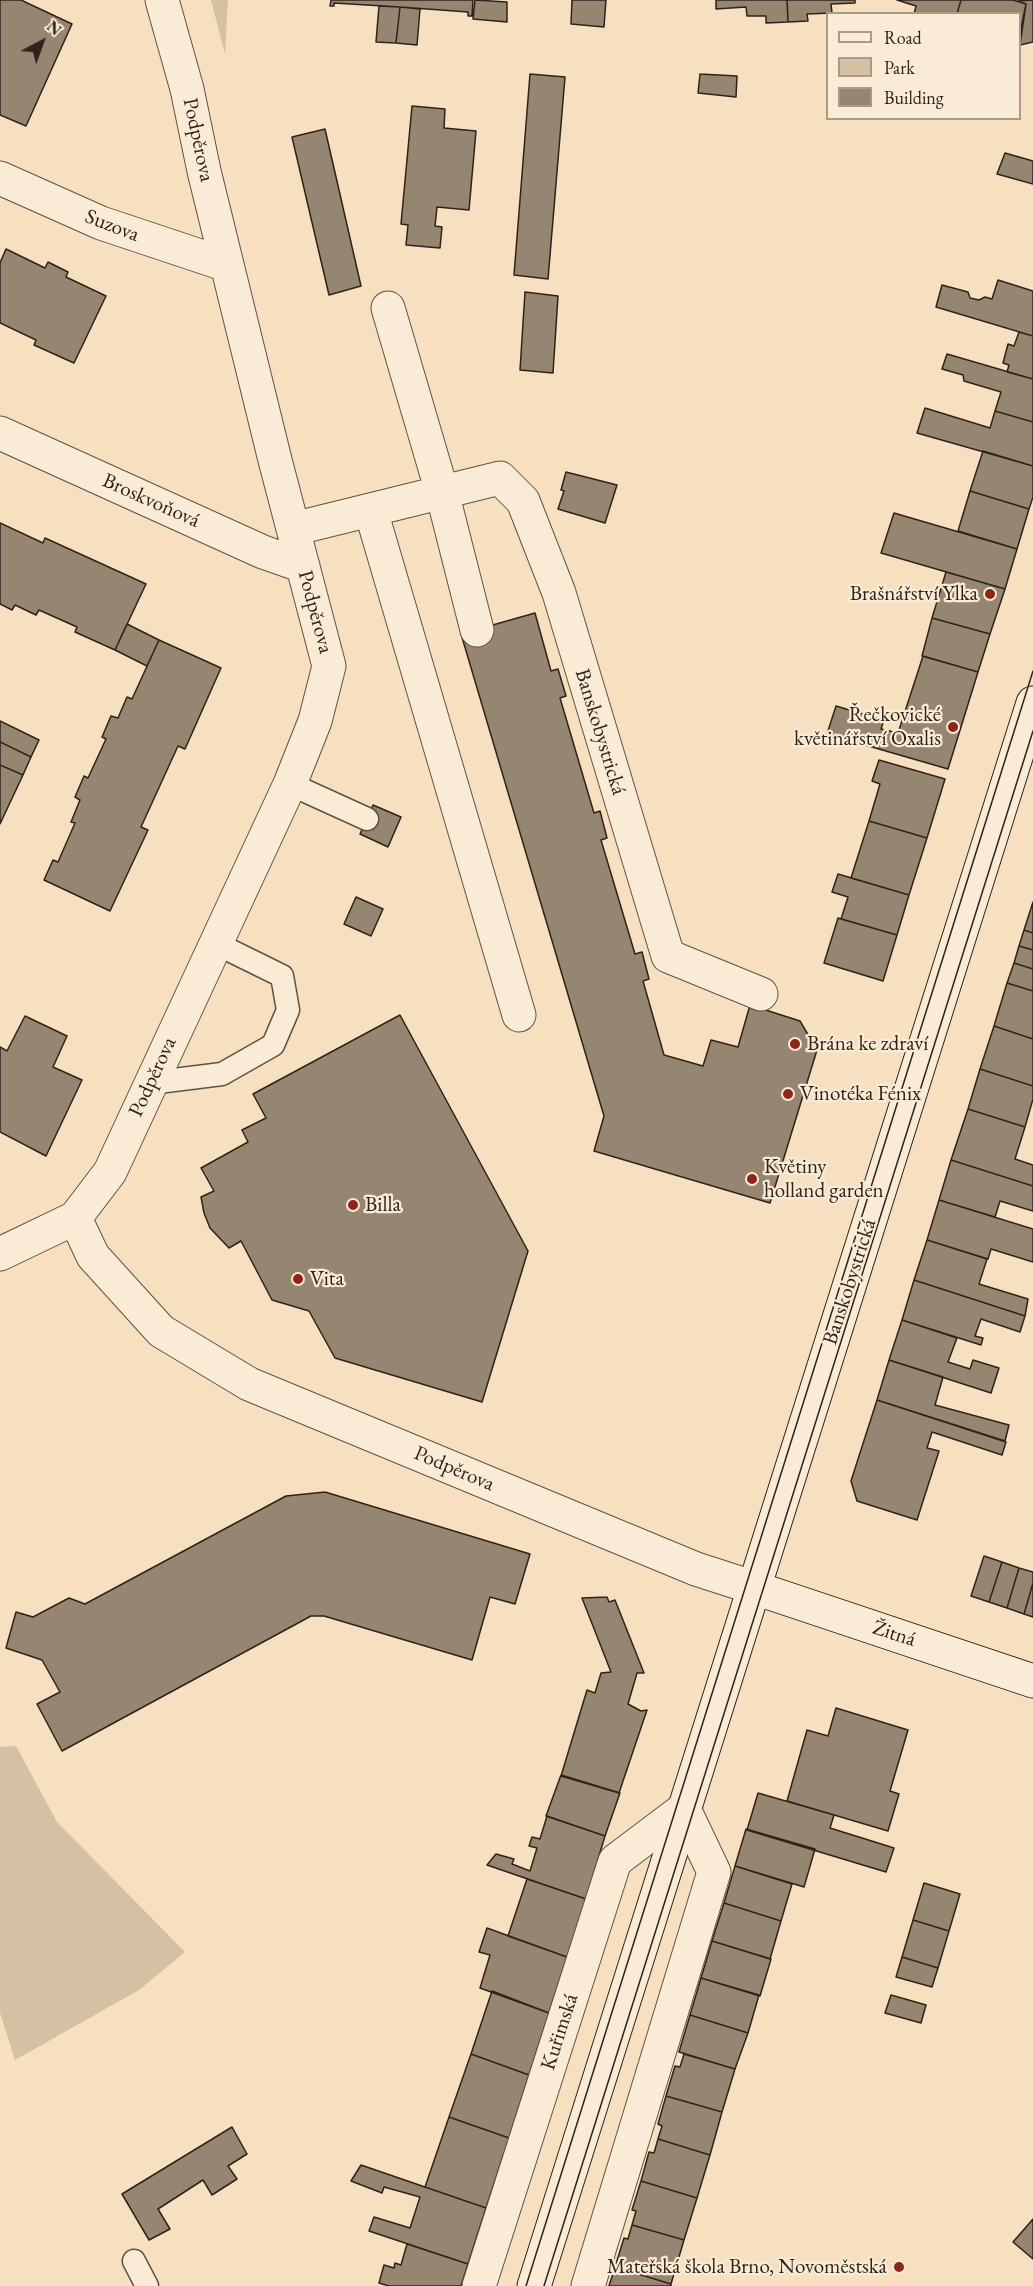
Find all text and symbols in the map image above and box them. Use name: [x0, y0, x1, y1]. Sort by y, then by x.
north arrow: [12, 12, 72, 72]
legend: [826, 12, 1021, 120]
text: N: [42, 16, 66, 40]
text: Road: [884, 26, 922, 49]
text: Park: [884, 56, 915, 79]
text: Building: [884, 86, 944, 109]
street label: Podpěrova: [177, 96, 219, 184]
street label: Suzova: [81, 204, 143, 248]
street label: Broskvoňová: [98, 468, 204, 534]
street label: Podpěrova: [292, 568, 338, 656]
place label: Brašnářství Ylka: [850, 581, 978, 607]
marker: Brašnářství Ylka: [983, 587, 997, 601]
street label: Banskobystrická: [569, 666, 631, 798]
place label: Řečkovické květinářství Oxalis: [794, 702, 941, 752]
marker: Řečkovické květinářství Oxalis: [946, 720, 960, 734]
place label: Brána ke zdraví: [807, 1031, 928, 1057]
street label: Podpěrova: [124, 1033, 182, 1121]
marker: Brána ke zdraví: [788, 1037, 802, 1051]
place label: Vinotéka Fénix: [800, 1081, 921, 1107]
marker: Vinotéka Fénix: [781, 1087, 795, 1101]
place label: Květiny holland garden: [764, 1154, 884, 1204]
marker: Květiny holland garden: [745, 1172, 759, 1186]
place label: Billa: [365, 1192, 401, 1218]
marker: Billa: [346, 1198, 360, 1212]
street label: Banskobystrická: [818, 1216, 882, 1348]
place label: Vita: [310, 1266, 344, 1292]
marker: Vita: [291, 1272, 305, 1286]
street label: Podpěrova: [410, 1441, 498, 1497]
street label: Žitná: [869, 1615, 919, 1653]
street label: Kuřimská: [536, 1991, 584, 2073]
place label: Mateřská škola Brno, Novoměstská: [607, 2254, 887, 2280]
marker: Mateřská škola Brno, Novoměstská: [892, 2260, 906, 2274]

